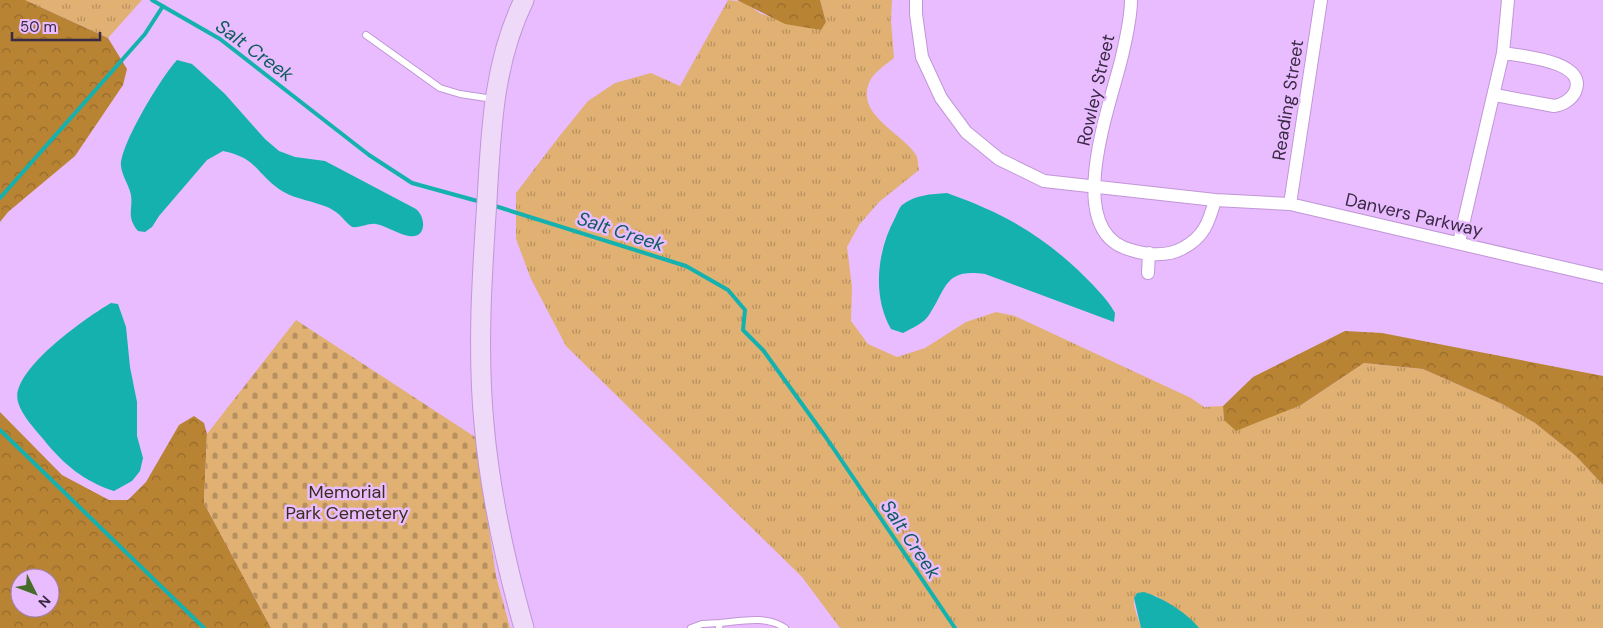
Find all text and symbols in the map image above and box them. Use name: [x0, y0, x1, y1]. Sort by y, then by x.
scale bar: [12, 10, 100, 42]
water label: Salt Creek: [211, 14, 299, 87]
text: 50 m: [20, 17, 57, 37]
street label: Rowley Street: [1071, 32, 1121, 148]
street label: Reading Street: [1267, 38, 1309, 162]
street label: Danvers Parkway: [1343, 187, 1485, 243]
water label: Salt Creek: [574, 206, 668, 257]
park label: Memorial Park Cemetery: [285, 480, 409, 525]
water label: Salt Creek: [875, 495, 946, 584]
north arrow: [10, 568, 60, 618]
text: N: [35, 592, 55, 612]

